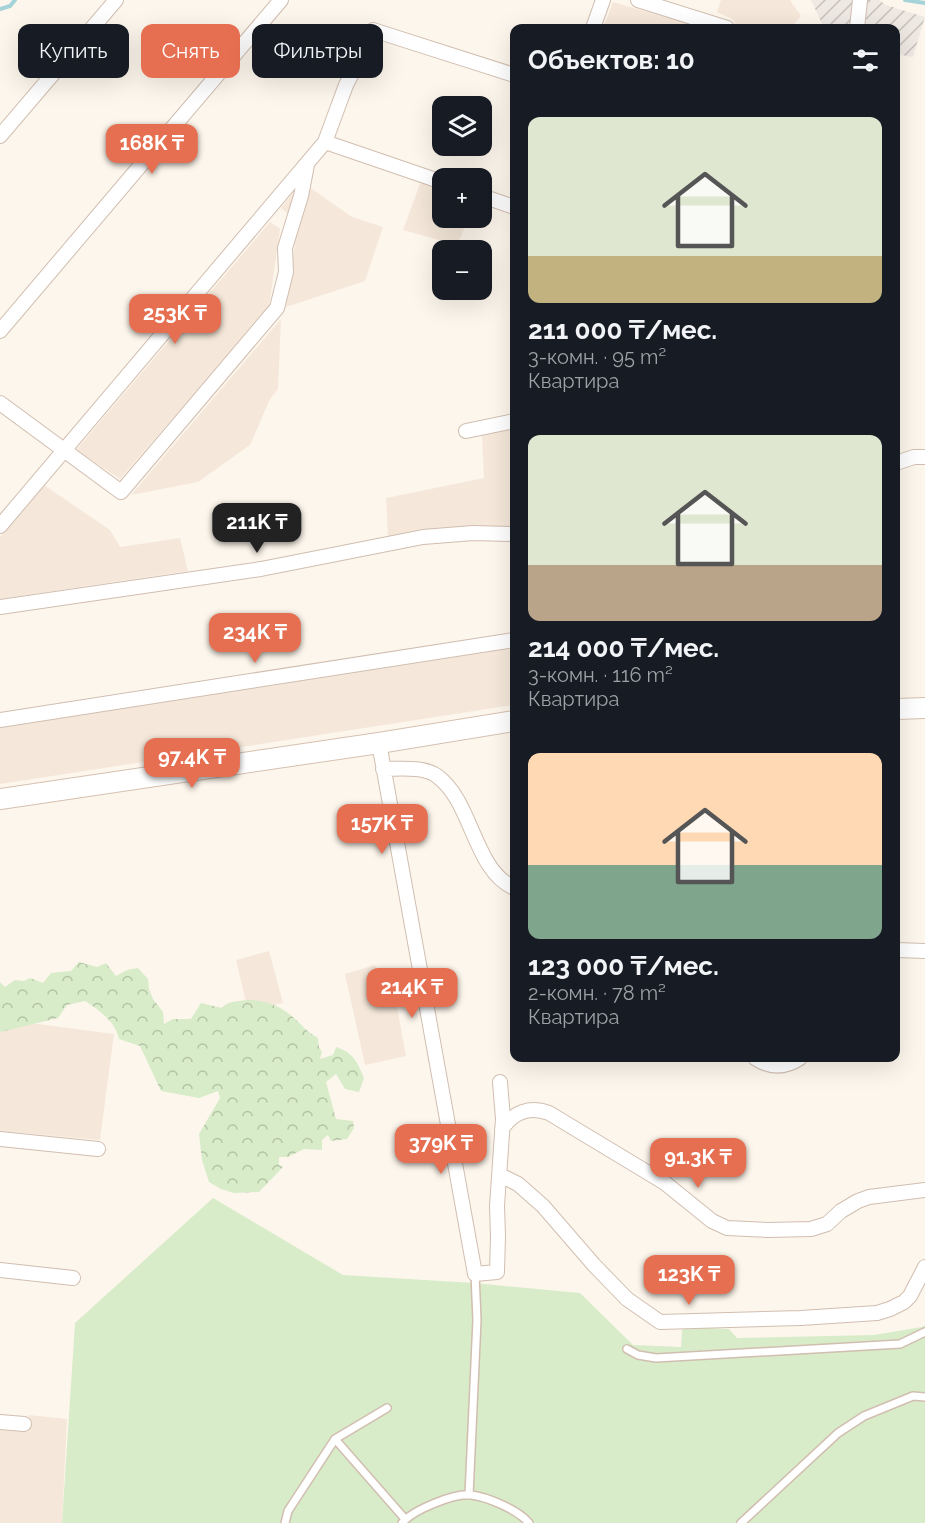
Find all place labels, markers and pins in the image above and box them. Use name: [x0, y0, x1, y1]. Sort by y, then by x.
pin: 168K ₸: [103, 124, 201, 175]
pin: 253K ₸: [126, 294, 224, 345]
pin: 211K ₸: [208, 503, 306, 554]
pin: 234K ₸: [206, 613, 304, 664]
pin: 97.4K ₸: [137, 738, 247, 789]
pin: 157K ₸: [333, 804, 431, 855]
pin: 214K ₸: [363, 968, 461, 1019]
pin: 379K ₸: [392, 1124, 490, 1175]
pin: 91.3K ₸: [643, 1138, 753, 1189]
pin: 123K ₸: [640, 1255, 738, 1306]

